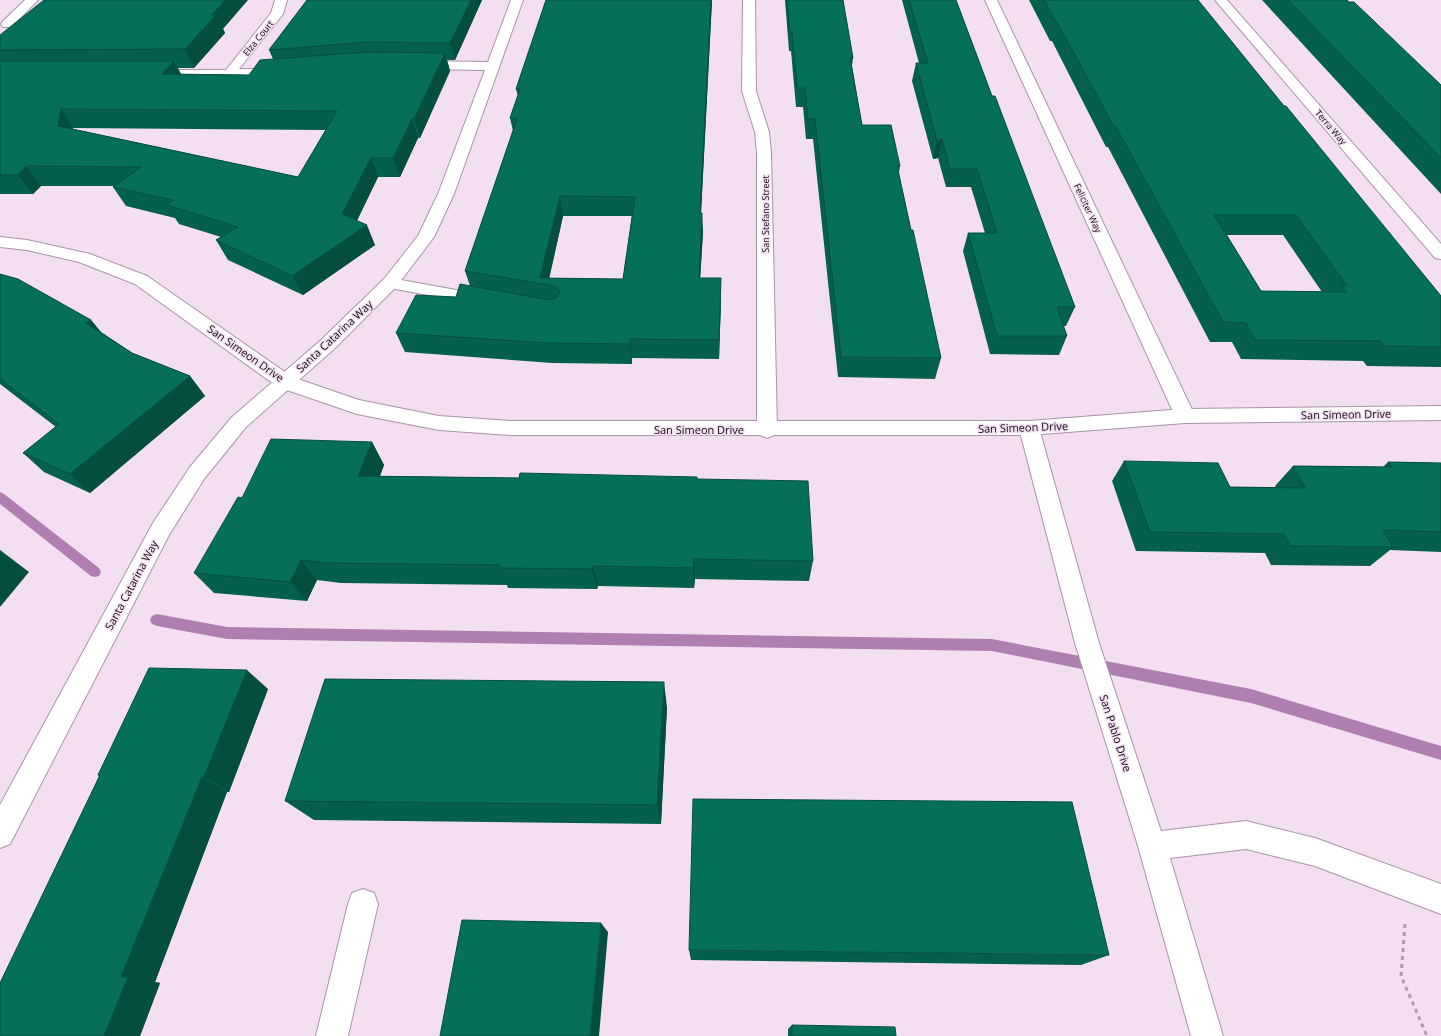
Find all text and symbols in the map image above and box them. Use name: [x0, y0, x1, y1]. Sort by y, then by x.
street label: Elza Court: [240, 17, 276, 59]
street label: Terra Way: [1312, 107, 1350, 148]
street label: San Stefano Street: [759, 175, 772, 253]
street label: Feliciter Way: [1071, 181, 1105, 235]
street label: Santa Catarina Way: [292, 296, 376, 375]
street label: San Simeon Drive: [205, 321, 287, 385]
street label: San Simeon Drive: [1301, 406, 1391, 422]
street label: San Simeon Drive: [978, 418, 1068, 436]
street label: San Simeon Drive: [654, 422, 744, 437]
street label: Santa Catarina Way: [101, 537, 161, 633]
street label: San Pablo Drive: [1096, 692, 1136, 774]

